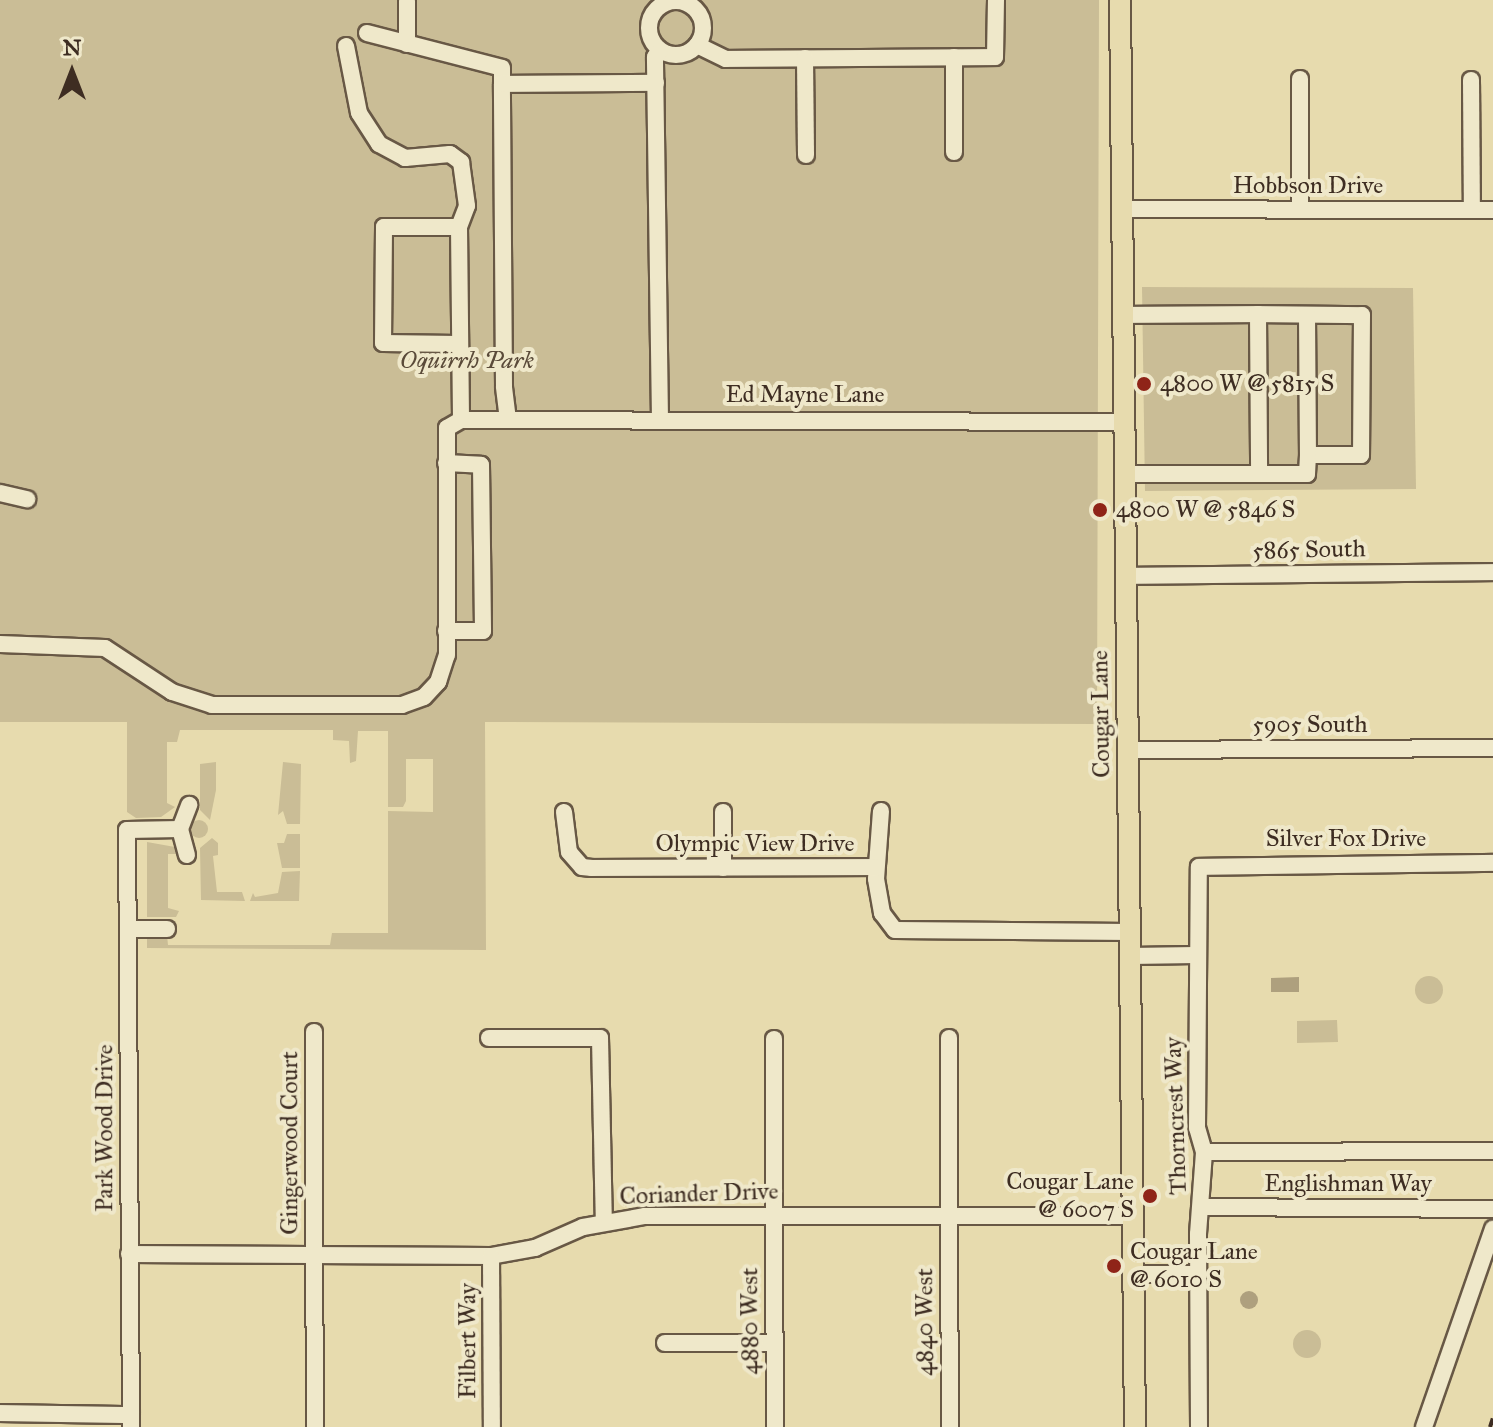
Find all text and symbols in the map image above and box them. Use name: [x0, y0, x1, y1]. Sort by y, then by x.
north arrow: [32, 32, 112, 112]
text: N: [63, 34, 81, 61]
street label: Hobbson Drive: [1233, 172, 1383, 200]
park label: Oquirrh Park: [400, 347, 534, 375]
place label: 4800 W @ 5815 S: [1160, 370, 1334, 398]
marker: 4800 W @ 5815 S: [1135, 375, 1153, 393]
street label: Ed Mayne Lane: [725, 381, 885, 409]
place label: 4800 W @ 5846 S: [1116, 496, 1295, 524]
marker: 4800 W @ 5846 S: [1091, 501, 1109, 519]
street label: 5865 South: [1252, 535, 1366, 565]
street label: Cougar Lane: [1085, 650, 1117, 778]
street label: 5905 South: [1252, 711, 1368, 739]
street label: Silver Fox Drive: [1266, 825, 1426, 853]
street label: Olympic View Drive: [655, 830, 855, 858]
street label: Thorncrest Way: [1159, 1037, 1193, 1195]
street label: Park Wood Drive: [91, 1044, 119, 1212]
street label: Gingerwood Court: [276, 1051, 304, 1235]
place label: Cougar Lane @ 6007 S: [1006, 1168, 1134, 1224]
street label: Englishman Way: [1264, 1170, 1432, 1198]
street label: Coriander Drive: [619, 1177, 779, 1211]
marker: Cougar Lane @ 6007 S: [1141, 1187, 1159, 1205]
place label: Cougar Lane @ 6010 S: [1130, 1238, 1258, 1294]
marker: Cougar Lane @ 6010 S: [1105, 1257, 1123, 1275]
street label: 4880 West: [736, 1267, 764, 1375]
street label: 4840 West: [911, 1268, 939, 1376]
street label: Filbert Way: [454, 1283, 482, 1399]

